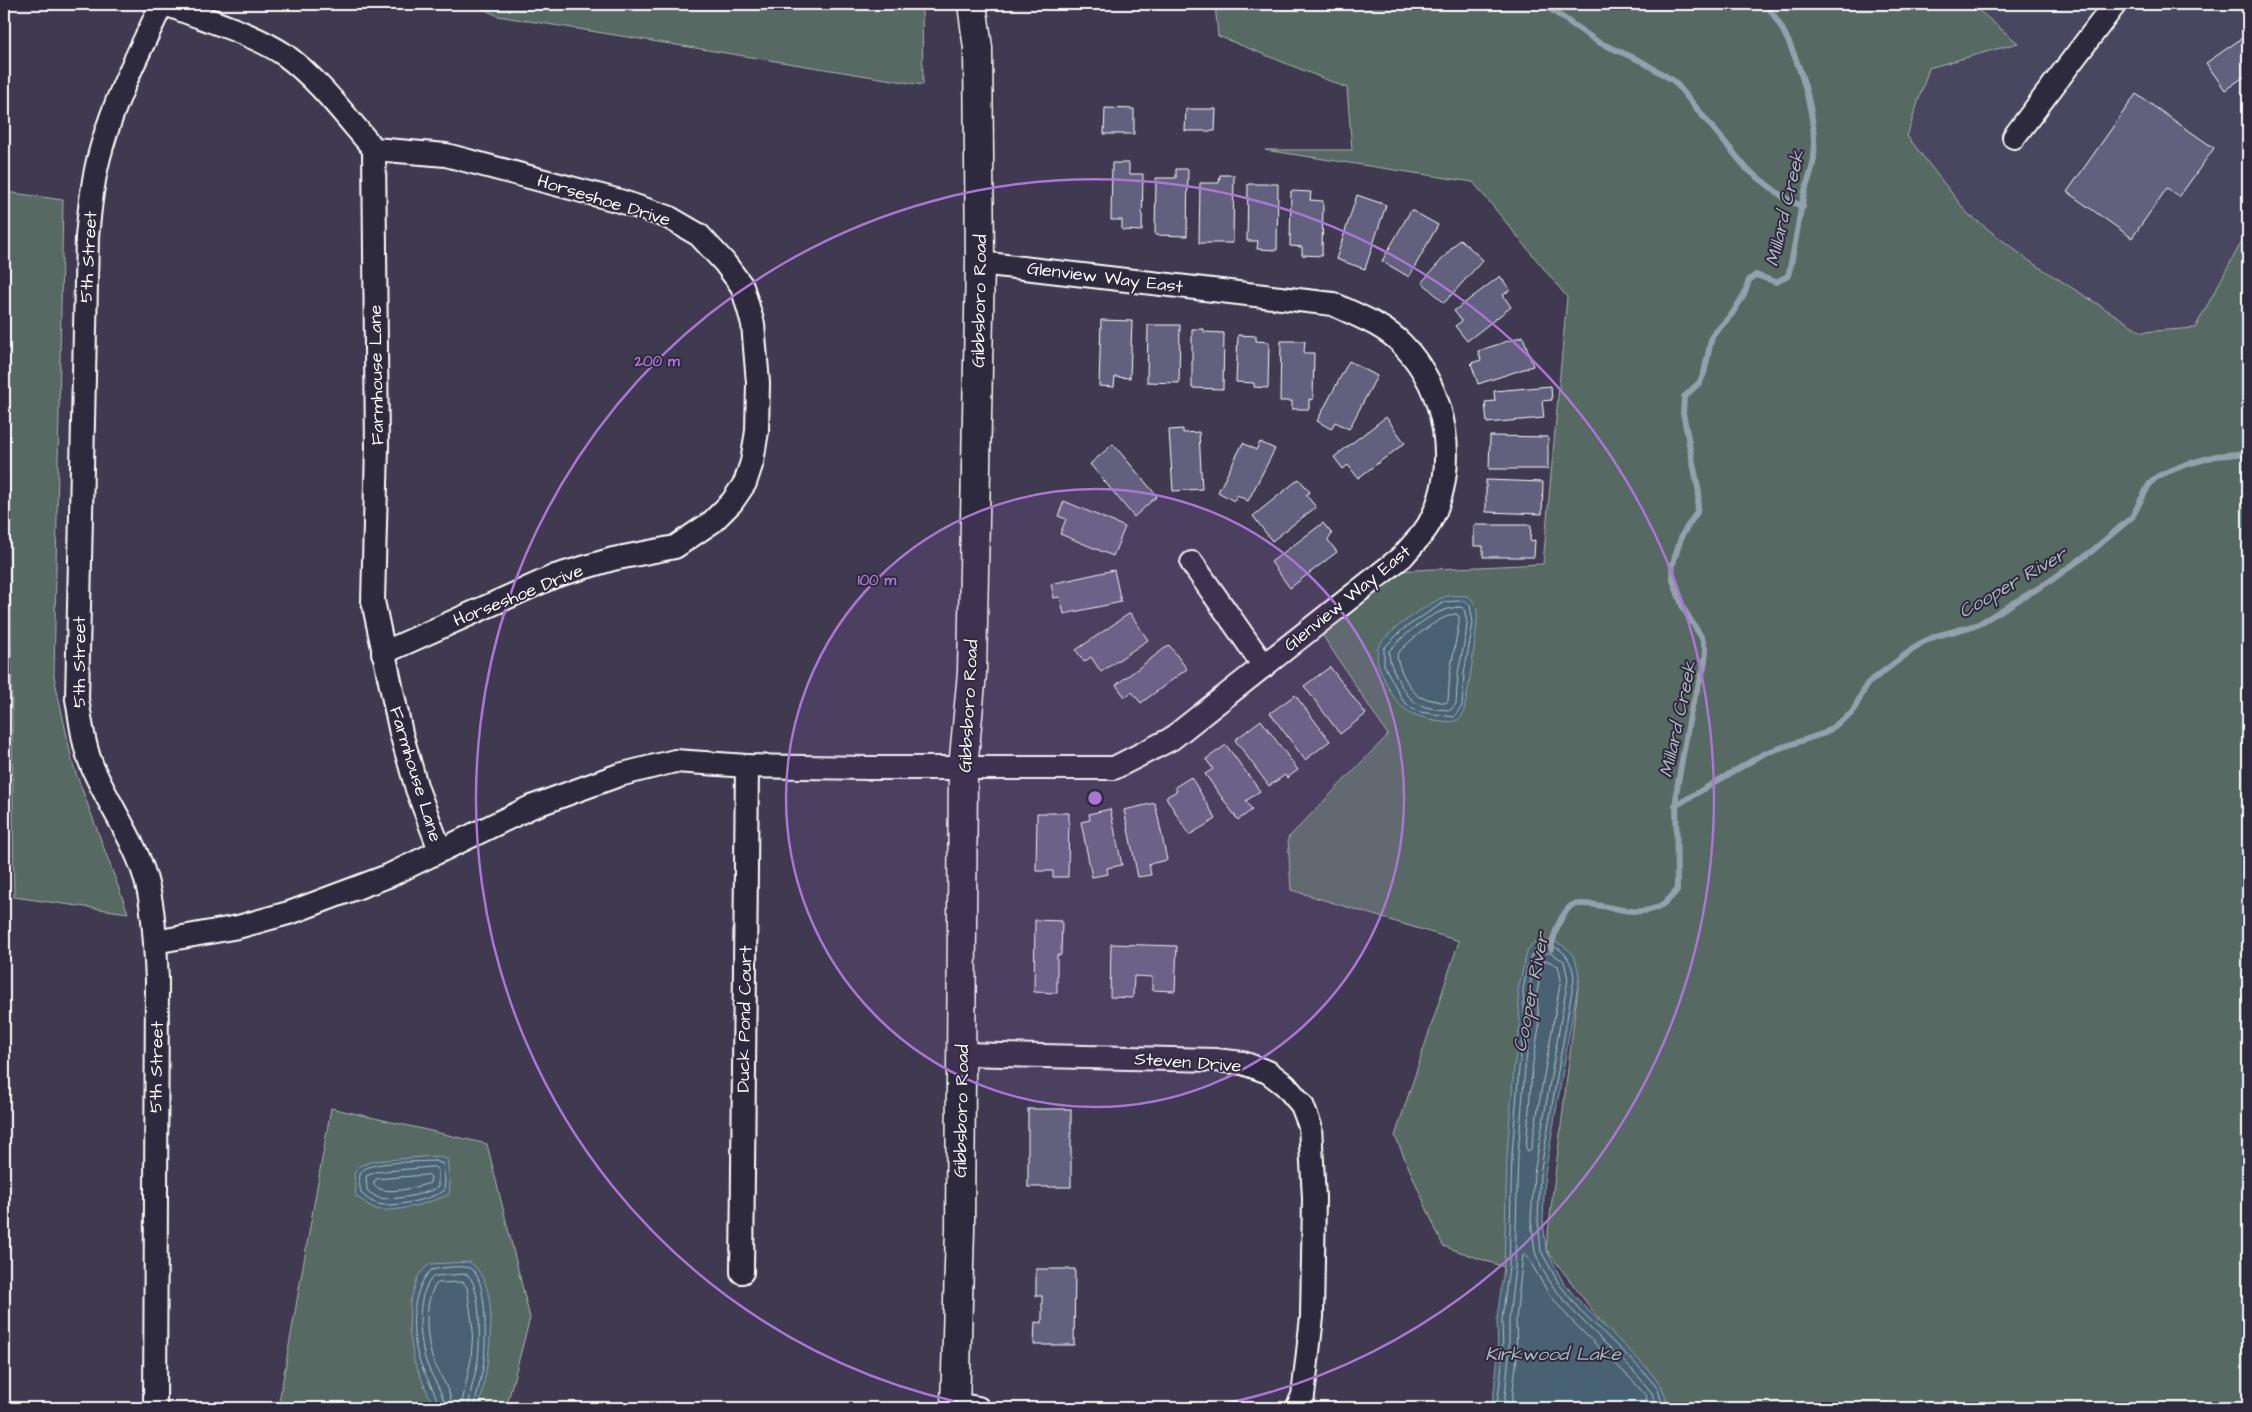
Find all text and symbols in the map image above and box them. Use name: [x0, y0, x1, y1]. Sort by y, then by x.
water label: Millard Creek: [1759, 147, 1812, 269]
street label: Horseshoe Drive: [534, 168, 674, 233]
street label: 5th Street: [74, 210, 103, 303]
street label: Gibbsboro Road: [966, 234, 993, 368]
street label: Glenview Way East: [1025, 256, 1185, 301]
street label: Farmhouse Lane: [363, 304, 390, 445]
text: 200 m: [633, 351, 680, 372]
street label: Glenview Way East: [1278, 539, 1417, 658]
water label: Cooper River: [1954, 540, 2074, 625]
street label: Horseshoe Drive: [449, 558, 587, 633]
text: 100 m: [858, 570, 897, 591]
street label: 5th Street: [67, 615, 92, 708]
street label: Gibbsboro Road: [953, 639, 984, 773]
water label: Millard Creek: [1653, 658, 1704, 780]
street label: Farmhouse Lane: [383, 704, 448, 845]
centre of rings: [1086, 789, 1104, 807]
water label: Cooper River: [1507, 928, 1557, 1054]
street label: Duck Pond Court: [731, 945, 758, 1093]
street label: 5th Street: [143, 1020, 170, 1113]
street label: Gibbsboro Road: [948, 1044, 975, 1178]
street label: Steven Drive: [1134, 1046, 1243, 1079]
water label: Kirkwood Lake: [1485, 1341, 1622, 1368]

